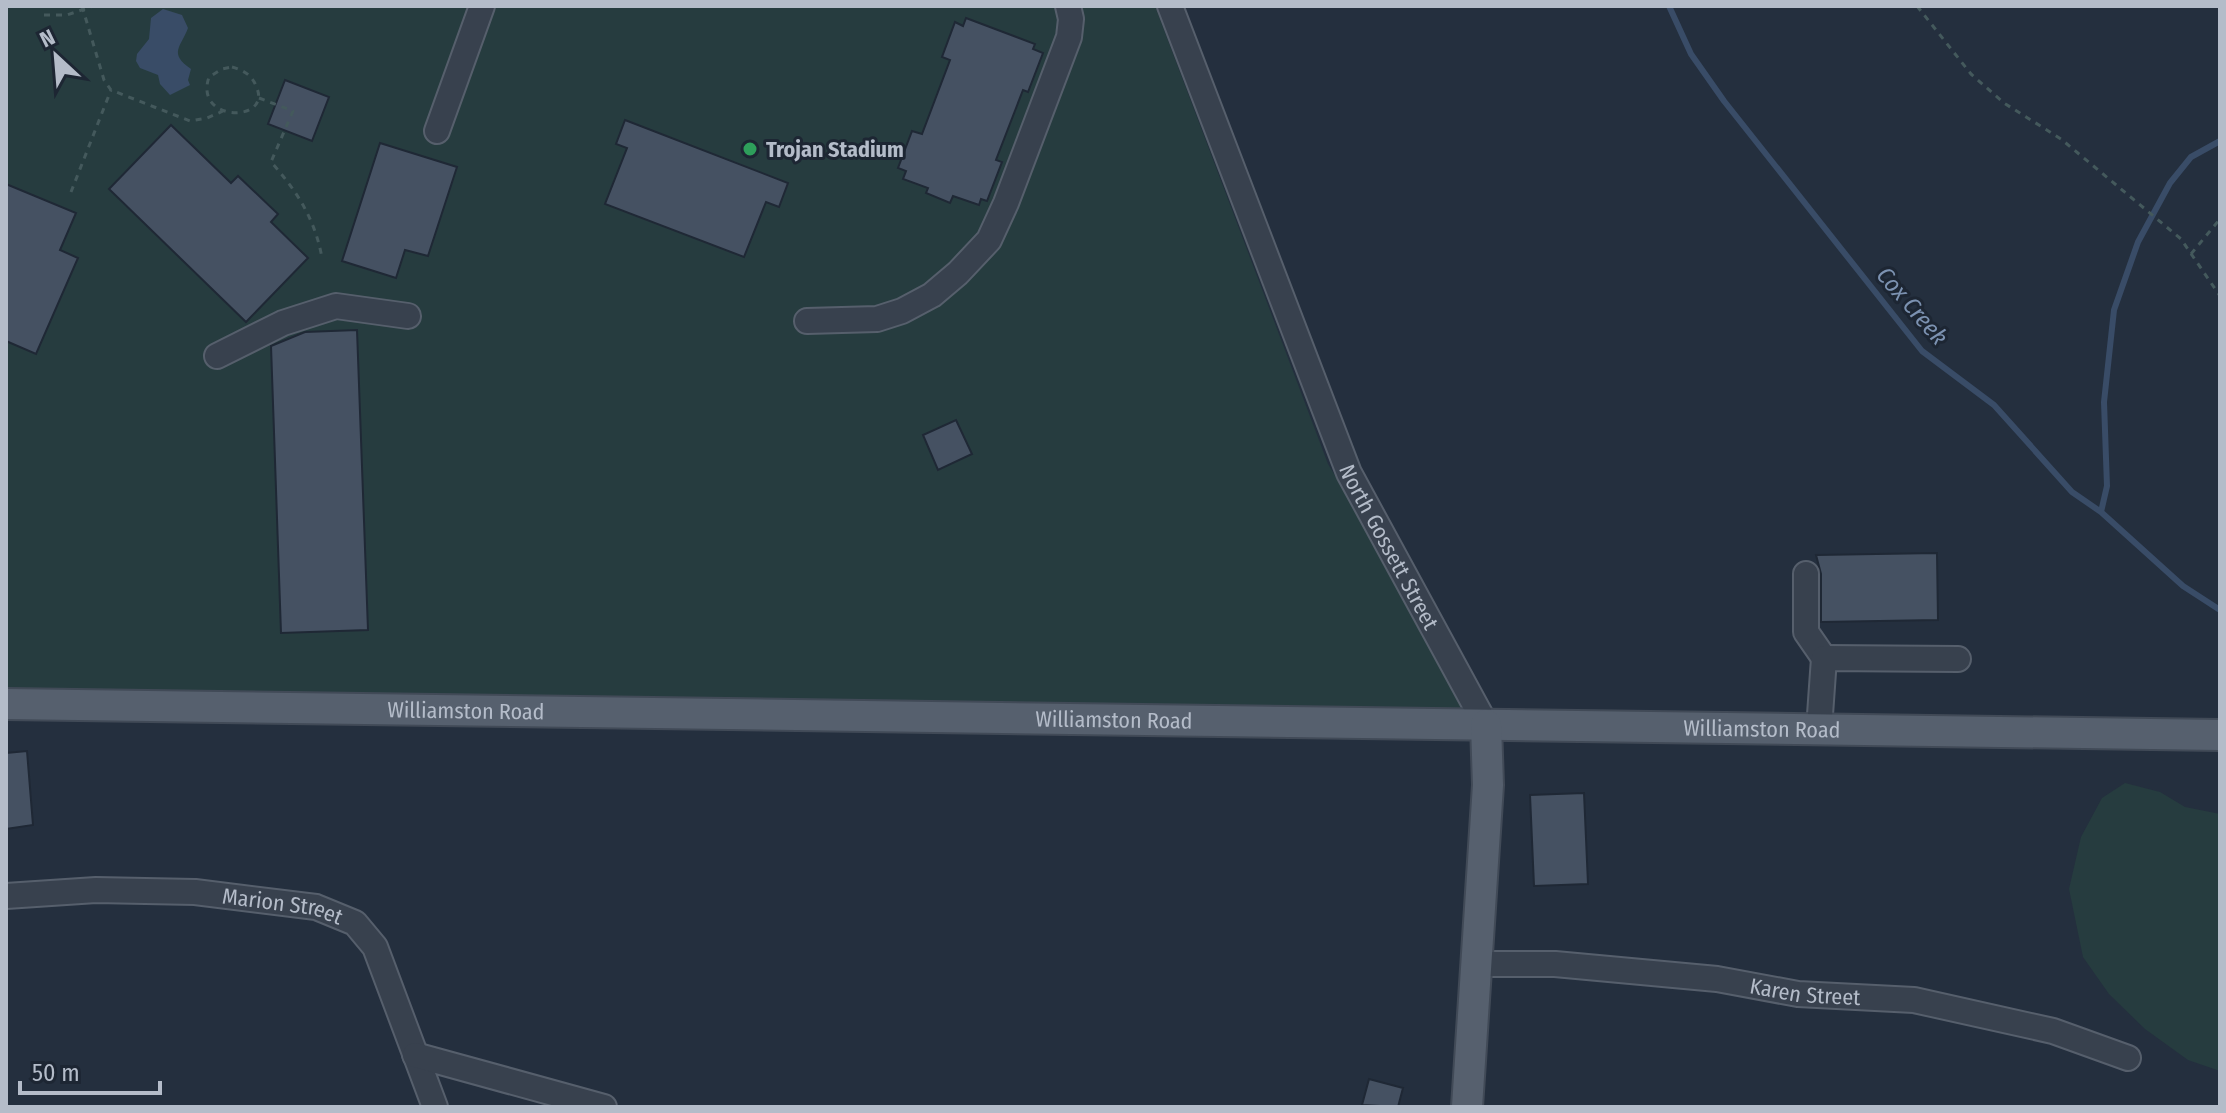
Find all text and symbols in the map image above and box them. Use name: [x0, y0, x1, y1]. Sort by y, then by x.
north arrow: [16, 16, 96, 96]
text: N: [36, 23, 59, 53]
place label: Trojan Stadium: [766, 136, 904, 163]
marker: Trojan Stadium: [741, 140, 759, 158]
water label: Cox Creek: [1871, 261, 1953, 351]
street label: North Gossett Street: [1333, 461, 1445, 635]
street label: Williamston Road: [387, 696, 545, 725]
street label: Williamston Road: [1035, 705, 1193, 734]
street label: Williamston Road: [1683, 714, 1841, 743]
street label: Marion Street: [221, 882, 348, 930]
street label: Karen Street: [1748, 972, 1862, 1011]
scale bar: [20, 1045, 160, 1095]
text: 50 m: [32, 1059, 80, 1087]

